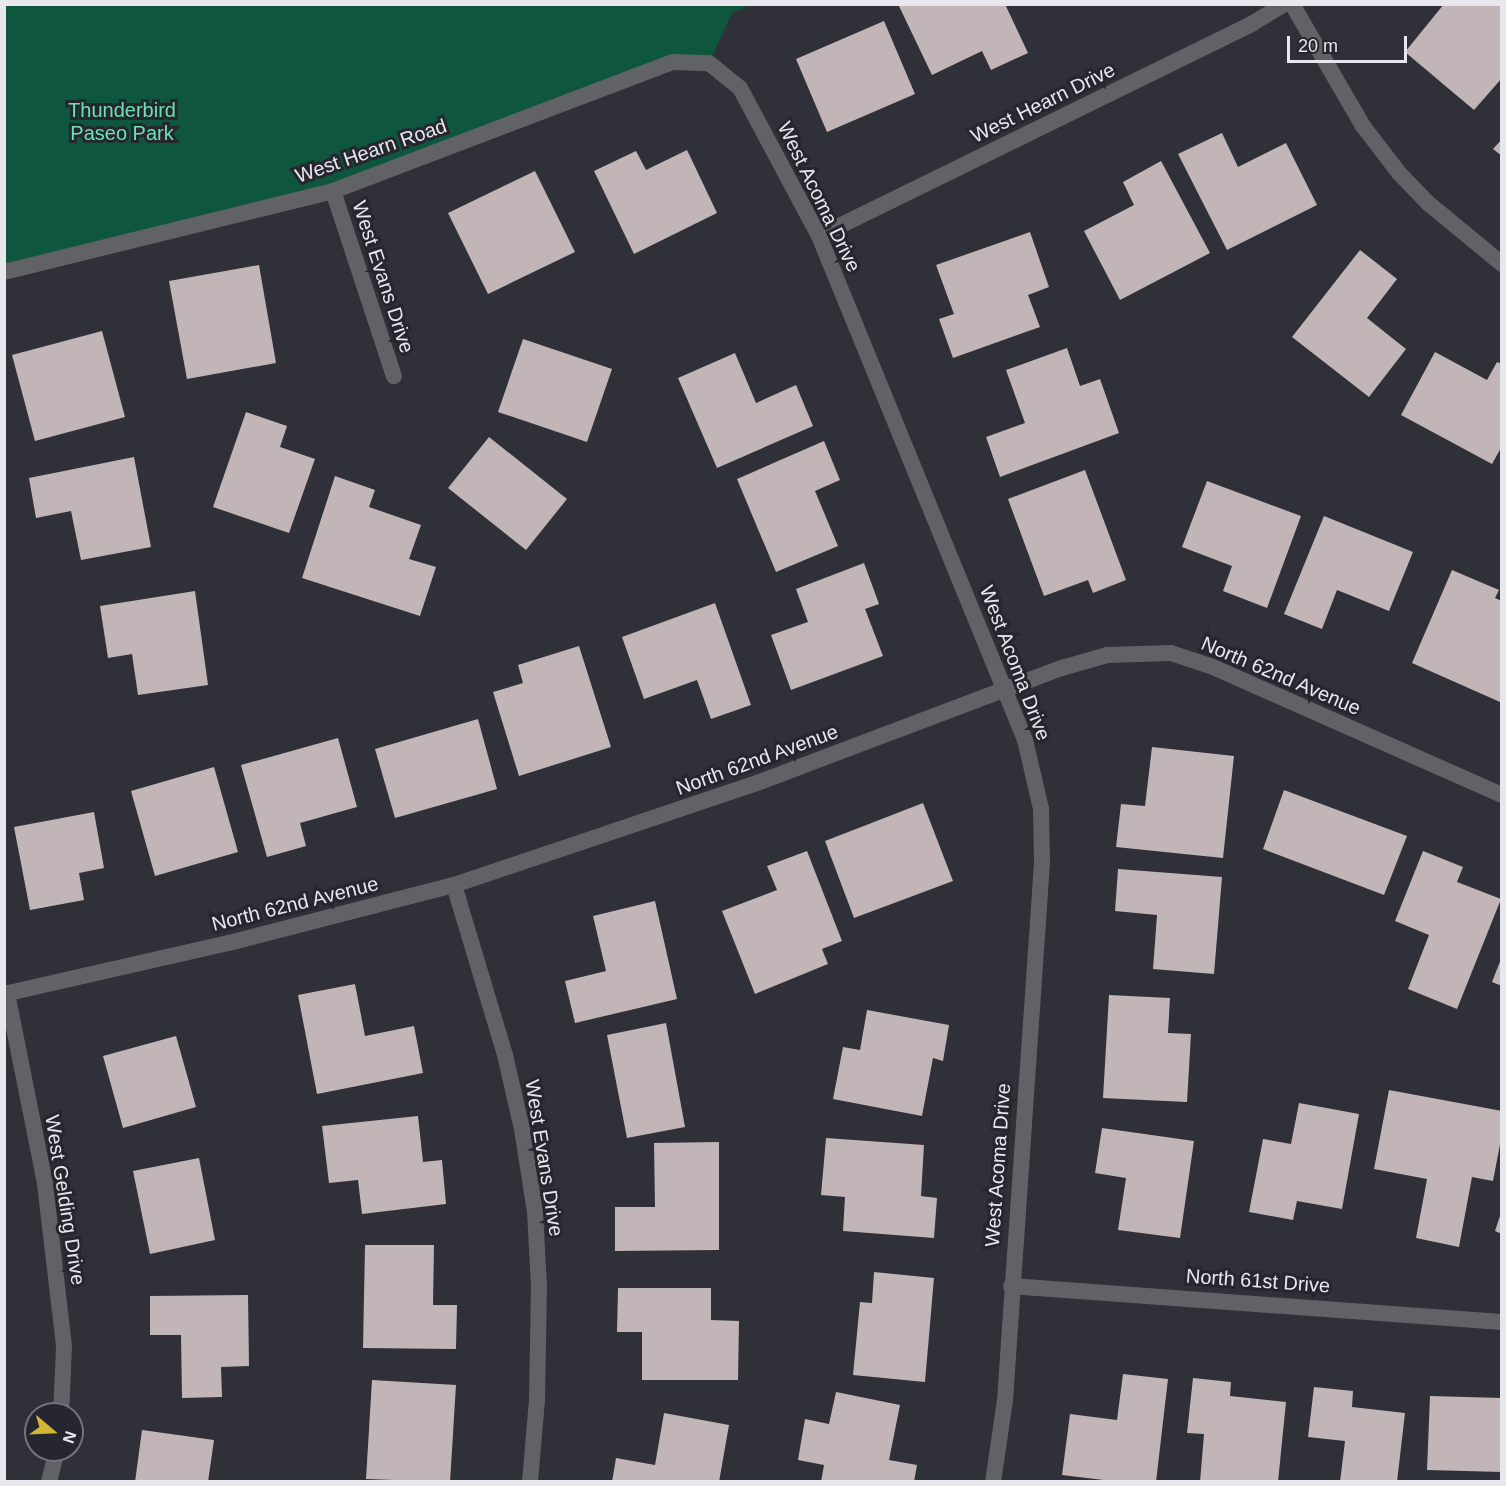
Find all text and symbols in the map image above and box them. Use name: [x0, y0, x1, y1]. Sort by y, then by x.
scale bar: [1290, 24, 1410, 62]
text: 20 m: [1298, 36, 1338, 56]
street label: West Hearn Drive: [967, 58, 1119, 148]
park label: Thunderbird Paseo Park: [68, 98, 176, 145]
street label: West Hearn Road: [292, 114, 450, 188]
street label: West Acoma Drive: [772, 117, 866, 277]
street label: West Evans Drive: [347, 198, 419, 356]
street label: West Acoma Drive: [974, 582, 1056, 744]
street label: North 62nd Avenue: [1197, 631, 1365, 721]
street label: North 62nd Avenue: [672, 719, 842, 801]
street label: North 62nd Avenue: [209, 872, 381, 936]
street label: West Evans Drive: [520, 1078, 568, 1238]
street label: West Acoma Drive: [980, 1082, 1016, 1248]
street label: West Gelding Drive: [40, 1113, 90, 1287]
street label: North 61st Drive: [1185, 1264, 1331, 1298]
north arrow: [24, 1402, 84, 1462]
text: N: [60, 1429, 80, 1446]

